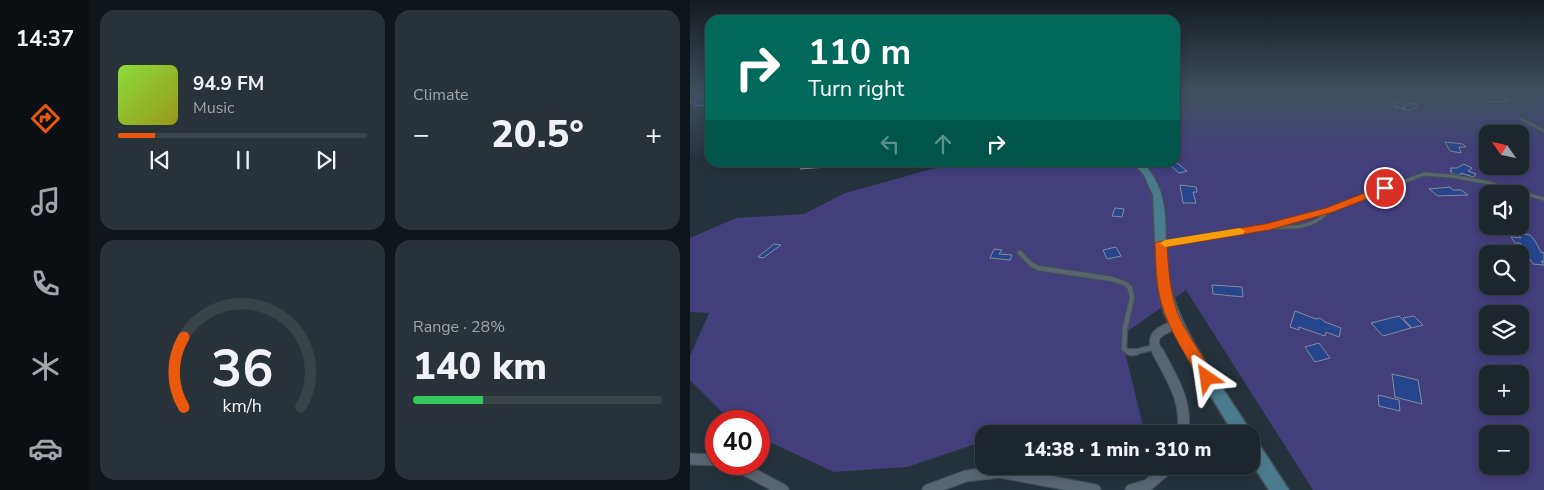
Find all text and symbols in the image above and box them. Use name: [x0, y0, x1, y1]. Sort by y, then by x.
text: 14:37: [16, 24, 74, 54]
text: 110 m: [808, 29, 911, 76]
icon: right: [725, 35, 790, 100]
text: 94.9 FM: [193, 71, 264, 97]
text: Turn right: [808, 74, 904, 104]
text: Climate: [413, 84, 468, 106]
text: Music: [193, 97, 234, 119]
icon: directions: [28, 101, 63, 136]
text: 20.5°: [491, 109, 584, 160]
text: −: [413, 116, 430, 154]
text: +: [645, 116, 662, 154]
north arrow: [1479, 125, 1529, 175]
map controls: [1479, 125, 1529, 475]
icon: left: [876, 130, 904, 158]
icon: ahead: [929, 130, 957, 158]
icon: right: [982, 130, 1010, 158]
icon: previous: [146, 146, 174, 174]
icon: pause: [229, 146, 257, 174]
icon: next: [312, 146, 340, 174]
pin: [1364, 167, 1406, 209]
icon: arrive: [1371, 174, 1399, 202]
icon: music: [28, 184, 63, 219]
button: sound: [1479, 185, 1529, 235]
button: search: [1479, 245, 1529, 295]
icon: phone: [28, 266, 63, 301]
button: layers: [1479, 305, 1529, 355]
text: Range · 28%: [413, 316, 505, 338]
text: 36: [211, 333, 274, 404]
text: 140 km: [413, 341, 547, 392]
icon: climate: [28, 349, 63, 384]
position arrow: [1180, 351, 1232, 403]
button: +: [1479, 365, 1529, 415]
text: km/h: [223, 394, 262, 418]
speed limit sign: 40: [705, 410, 770, 475]
button: −: [1479, 425, 1529, 475]
icon: car: [28, 431, 63, 466]
text: 14:38 · 1 min · 310 m: [1024, 437, 1211, 463]

